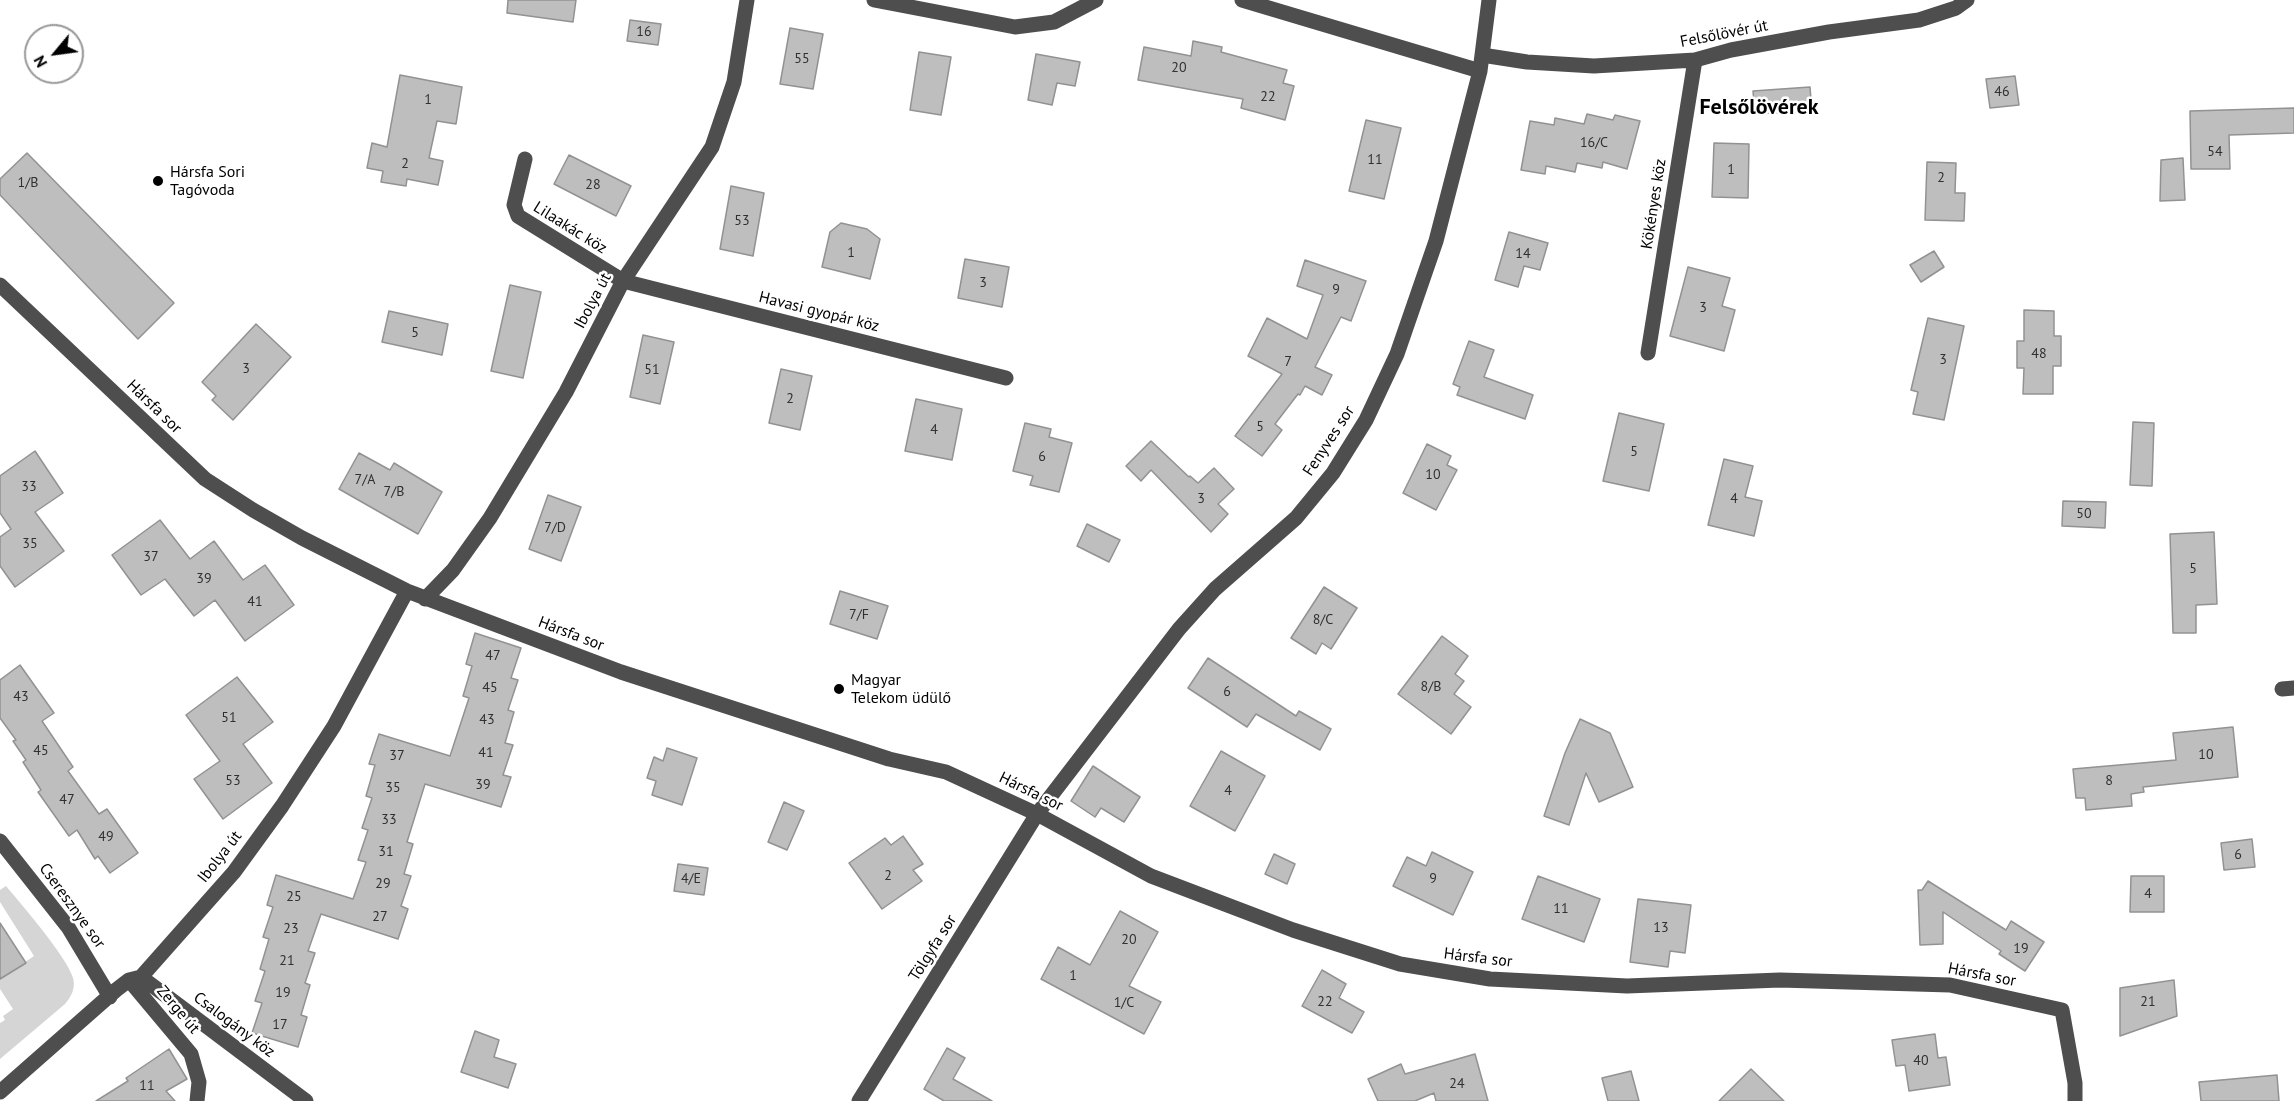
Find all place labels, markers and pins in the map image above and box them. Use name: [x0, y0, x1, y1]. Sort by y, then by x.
place label: Hársfa Sori Tagóvoda: [170, 162, 245, 200]
marker: Hársfa Sori Tagóvoda: [151, 174, 165, 188]
place label: Magyar Telekom üdülő: [851, 670, 951, 708]
marker: Magyar Telekom üdülő: [832, 682, 846, 696]

